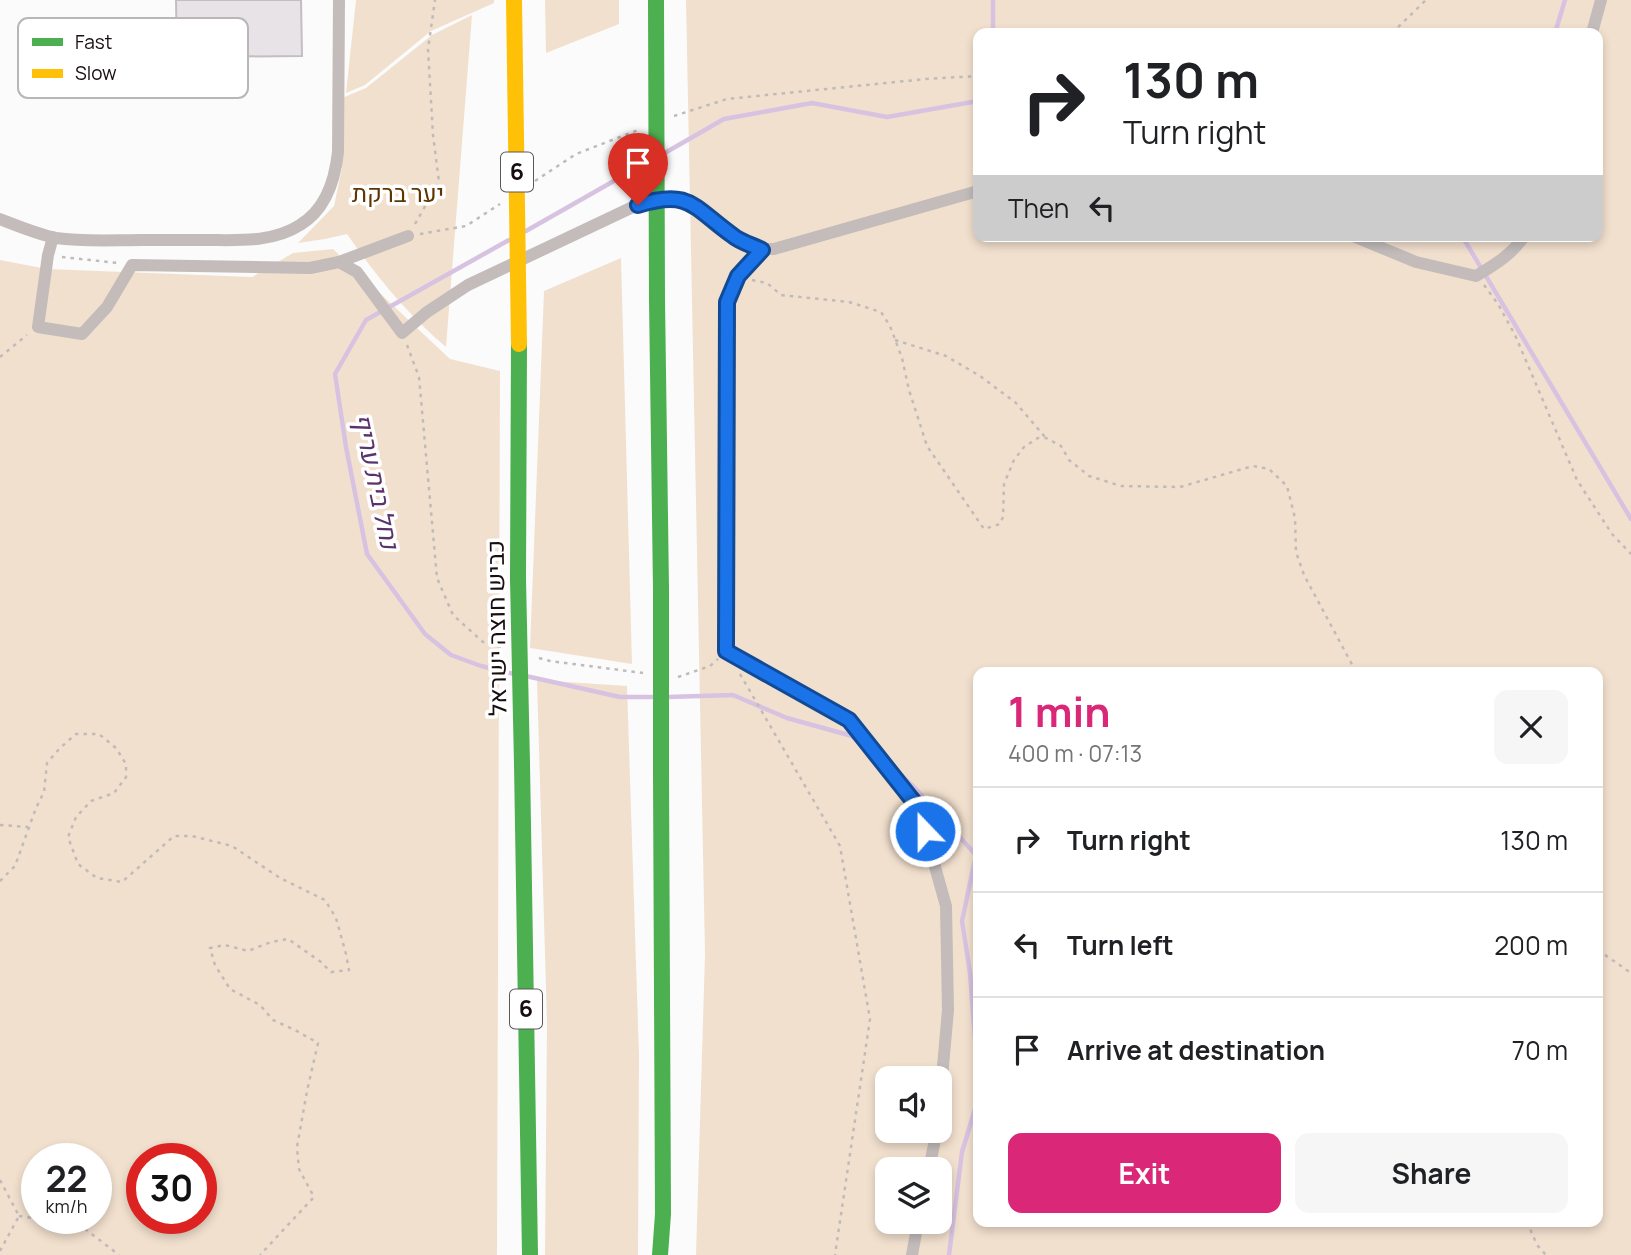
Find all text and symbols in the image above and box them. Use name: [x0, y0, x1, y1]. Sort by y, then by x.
legend: [18, 18, 248, 98]
text: Fast: [75, 29, 112, 55]
text: 130 m: [1123, 46, 1259, 113]
icon: right: [1008, 56, 1099, 147]
text: Slow: [75, 60, 117, 86]
text: Turn right: [1123, 110, 1266, 154]
pin: [608, 133, 668, 205]
icon: arrive: [619, 144, 657, 182]
road number: 6: [501, 153, 533, 192]
park label: יער ברקת: [352, 176, 444, 209]
icon: left: [1083, 189, 1121, 227]
text: Then: [1008, 190, 1069, 226]
water label: נחל בית עריף: [345, 410, 409, 553]
street label: כביש חוצה ישראל: [477, 540, 514, 716]
text: 1 min: [1008, 682, 1111, 740]
button: close: [1494, 690, 1568, 764]
text: 400 m · 07:13: [1008, 737, 1142, 769]
position arrow: [888, 794, 962, 868]
icon: right: [1008, 821, 1046, 859]
text: Turn right: [1067, 822, 1191, 858]
text: 130 m: [1500, 822, 1568, 858]
icon: left: [1008, 926, 1046, 964]
text: Turn left: [1067, 927, 1174, 963]
text: 200 m: [1494, 927, 1568, 963]
road number: 6: [510, 990, 542, 1028]
icon: arrive: [1008, 1031, 1046, 1069]
text: Arrive at destination: [1067, 1032, 1325, 1068]
text: 70 m: [1512, 1032, 1568, 1068]
map controls: [875, 1066, 952, 1234]
button: sound: [875, 1066, 952, 1143]
button: Exit: [1008, 1133, 1281, 1213]
button: Share: [1295, 1133, 1568, 1213]
speed limit sign: 30: [126, 1143, 217, 1234]
text: 22: [46, 1155, 87, 1203]
button: layers: [875, 1157, 952, 1234]
text: km/h: [46, 1194, 87, 1218]

